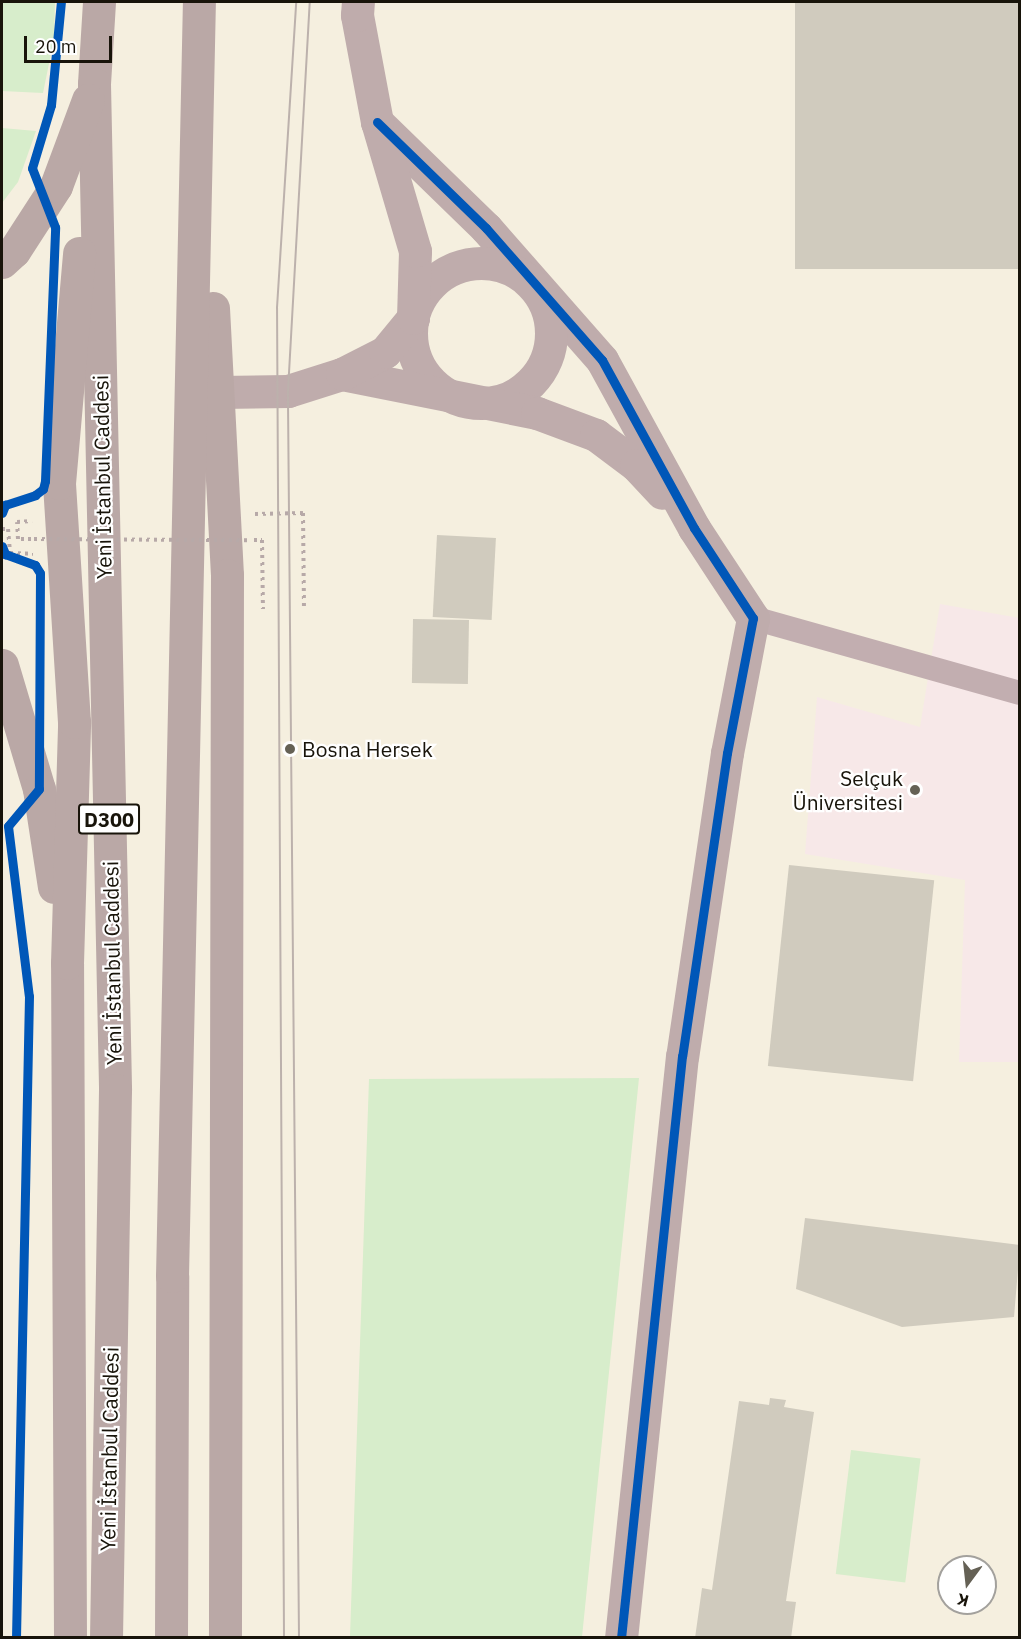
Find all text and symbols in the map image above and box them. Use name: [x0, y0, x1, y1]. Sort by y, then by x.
scale bar: [27, 24, 116, 62]
text: 20 m: [35, 35, 77, 58]
street label: Yeni İstanbul Caddesi: [88, 375, 116, 579]
place label: Bosna Hersek: [302, 736, 433, 762]
marker: Bosna Hersek: [283, 742, 297, 756]
place label: Selçuk Üniversitesi: [792, 765, 903, 815]
marker: Selçuk Üniversitesi: [908, 783, 922, 797]
road number: D300: [78, 802, 140, 836]
street label: Yeni İstanbul Caddesi: [98, 861, 126, 1065]
street label: Yeni İstanbul Caddesi: [95, 1347, 123, 1551]
north arrow: [937, 1555, 997, 1615]
text: K: [955, 1589, 971, 1612]

